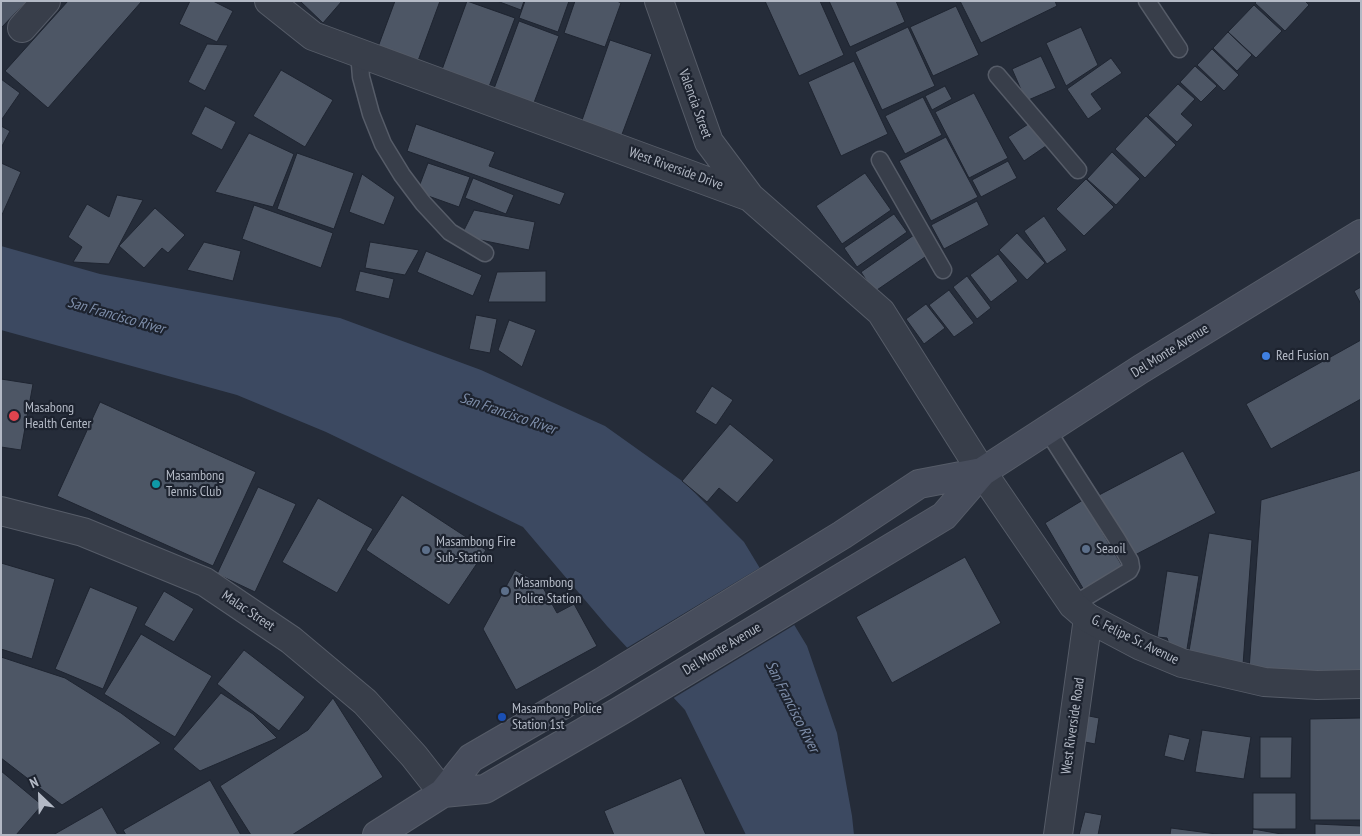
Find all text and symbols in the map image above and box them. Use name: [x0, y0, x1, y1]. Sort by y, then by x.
street label: Valencia Street: [675, 67, 715, 141]
street label: West Riverside Drive: [627, 144, 725, 194]
water label: San Francisco River: [65, 294, 167, 338]
street label: Del Monte Avenue: [1128, 320, 1212, 382]
place label: Red Fusion: [1276, 348, 1329, 364]
marker: Red Fusion: [1260, 350, 1272, 362]
water label: San Francisco River: [458, 389, 558, 439]
place label: Masabong Health Center: [25, 400, 91, 432]
marker: Masabong Health Center: [7, 409, 21, 423]
place label: Masambong Tennis Club: [166, 468, 224, 501]
marker: Masambong Tennis Club: [150, 478, 162, 490]
place label: Masambong Fire Sub-Station: [436, 534, 516, 566]
place label: Seaoil: [1096, 541, 1126, 557]
marker: Seaoil: [1080, 543, 1092, 555]
marker: Masambong Fire Sub-Station: [420, 544, 432, 556]
place label: Masambong Police Station: [515, 575, 581, 608]
marker: Masambong Police Station: [499, 585, 511, 597]
street label: Malac Street: [218, 587, 278, 635]
street label: G. Felipe Sr. Avenue: [1089, 612, 1181, 668]
street label: Del Monte Avenue: [680, 619, 764, 679]
water label: San Francisco River: [761, 658, 823, 756]
street label: West Riverside Road: [1058, 677, 1088, 775]
place label: Masambong Police Station 1st: [512, 701, 602, 734]
marker: Masambong Police Station 1st: [496, 711, 508, 723]
north arrow: [15, 771, 65, 821]
text: N: [27, 773, 41, 792]

